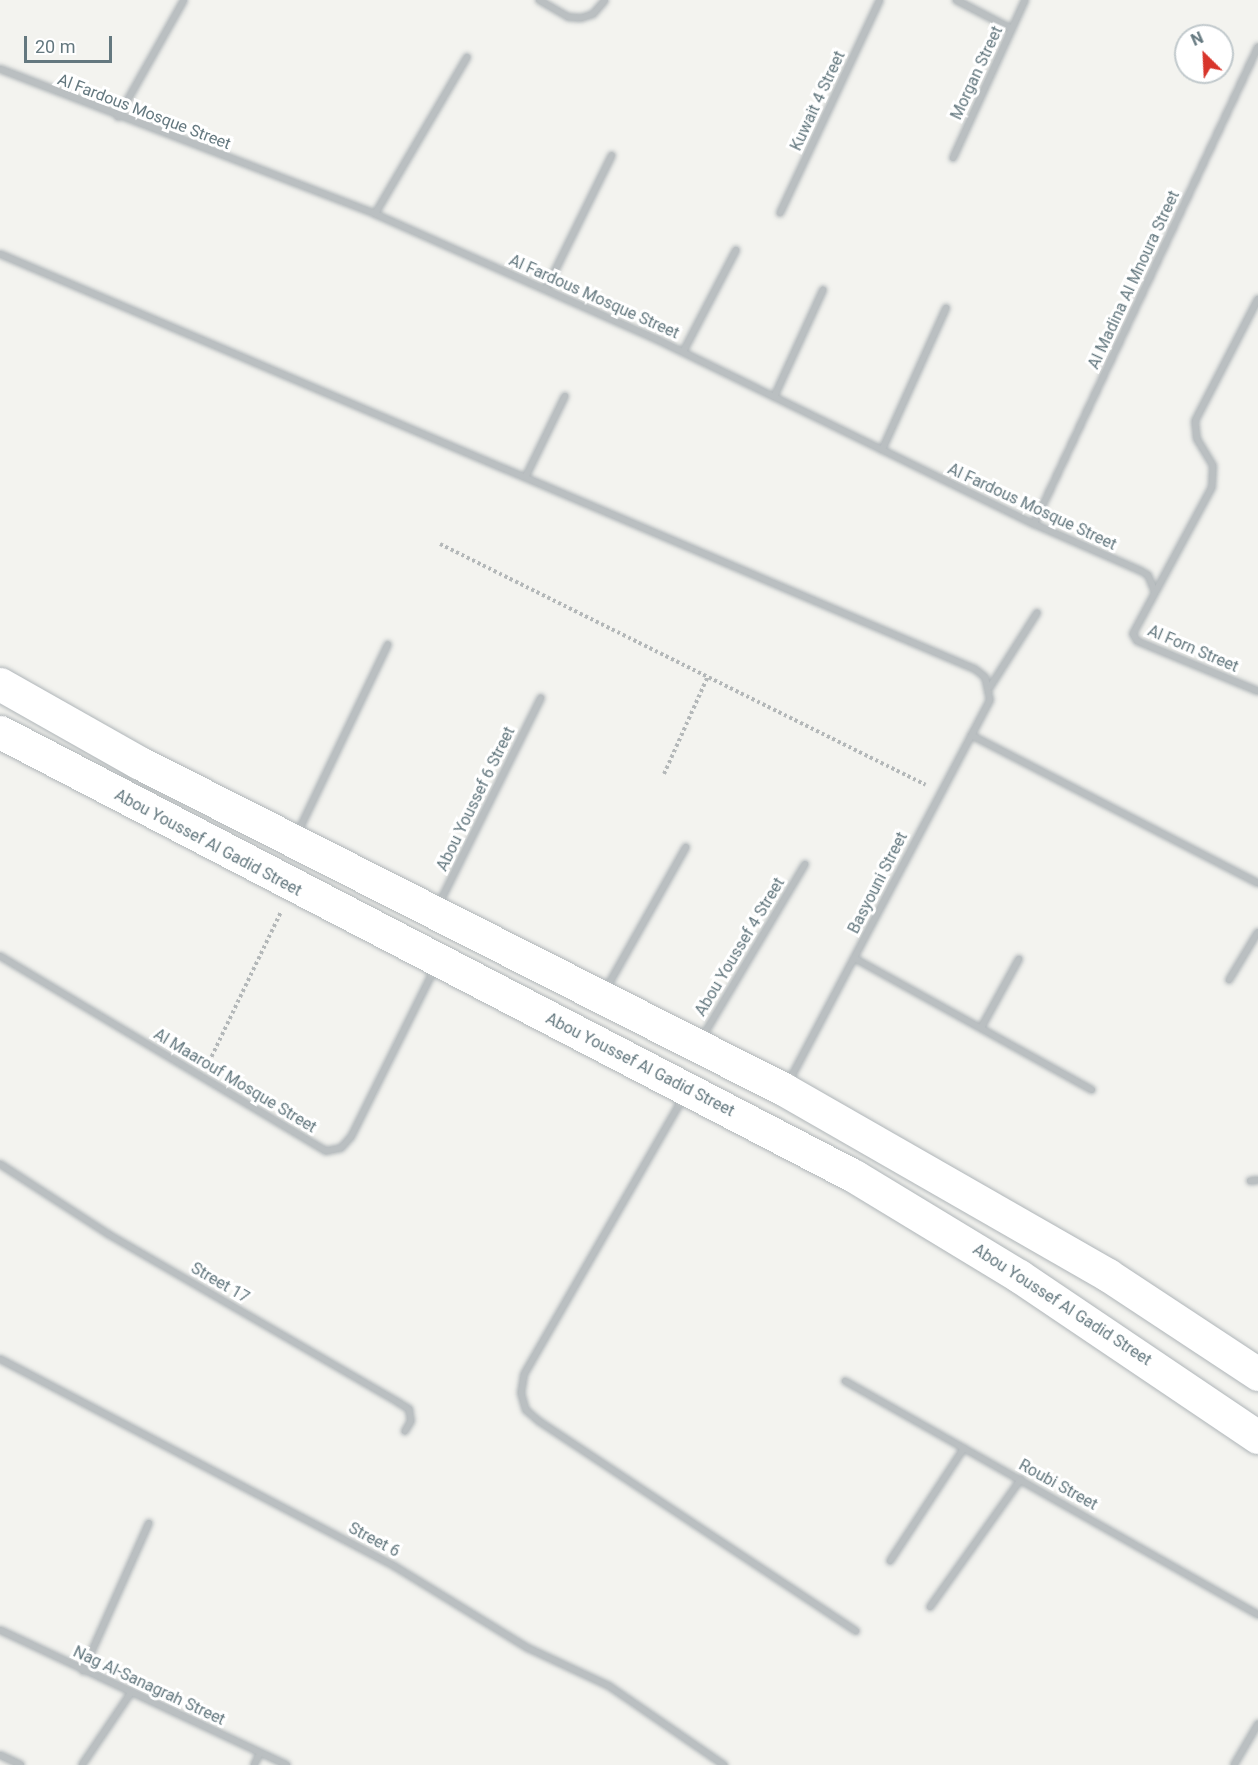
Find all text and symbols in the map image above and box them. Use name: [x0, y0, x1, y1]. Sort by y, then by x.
street label: Morgan Street: [947, 23, 1007, 123]
scale bar: [27, 24, 116, 62]
north arrow: [1174, 24, 1234, 84]
text: N: [1188, 28, 1206, 50]
text: 20 m: [35, 36, 75, 57]
street label: Kuwait 4 Street: [787, 48, 849, 154]
street label: Al Fardous Mosque Street: [55, 70, 233, 154]
street label: Al Madina Al Mnoura Street: [1084, 188, 1184, 372]
street label: Al Fardous Mosque Street: [506, 251, 682, 343]
street label: Al Fardous Mosque Street: [945, 459, 1119, 555]
street label: Al Forn Street: [1145, 621, 1241, 677]
street label: Abou Youssef 6 Street: [433, 724, 519, 874]
street label: Abou Youssef Al Gadid Street: [111, 785, 305, 901]
street label: Basyouni Street: [844, 829, 912, 937]
street label: Abou Youssef 4 Street: [691, 874, 789, 1020]
street label: Abou Youssef Al Gadid Street: [543, 1009, 737, 1121]
street label: Al Maarouf Mosque Street: [150, 1025, 320, 1137]
street label: Abou Youssef Al Gadid Street: [969, 1240, 1155, 1370]
street label: Street 17: [187, 1259, 253, 1307]
street label: Roubi Street: [1015, 1456, 1101, 1514]
street label: Street 6: [345, 1519, 403, 1561]
street label: Nag Al-Sanagrah Street: [70, 1642, 228, 1730]

